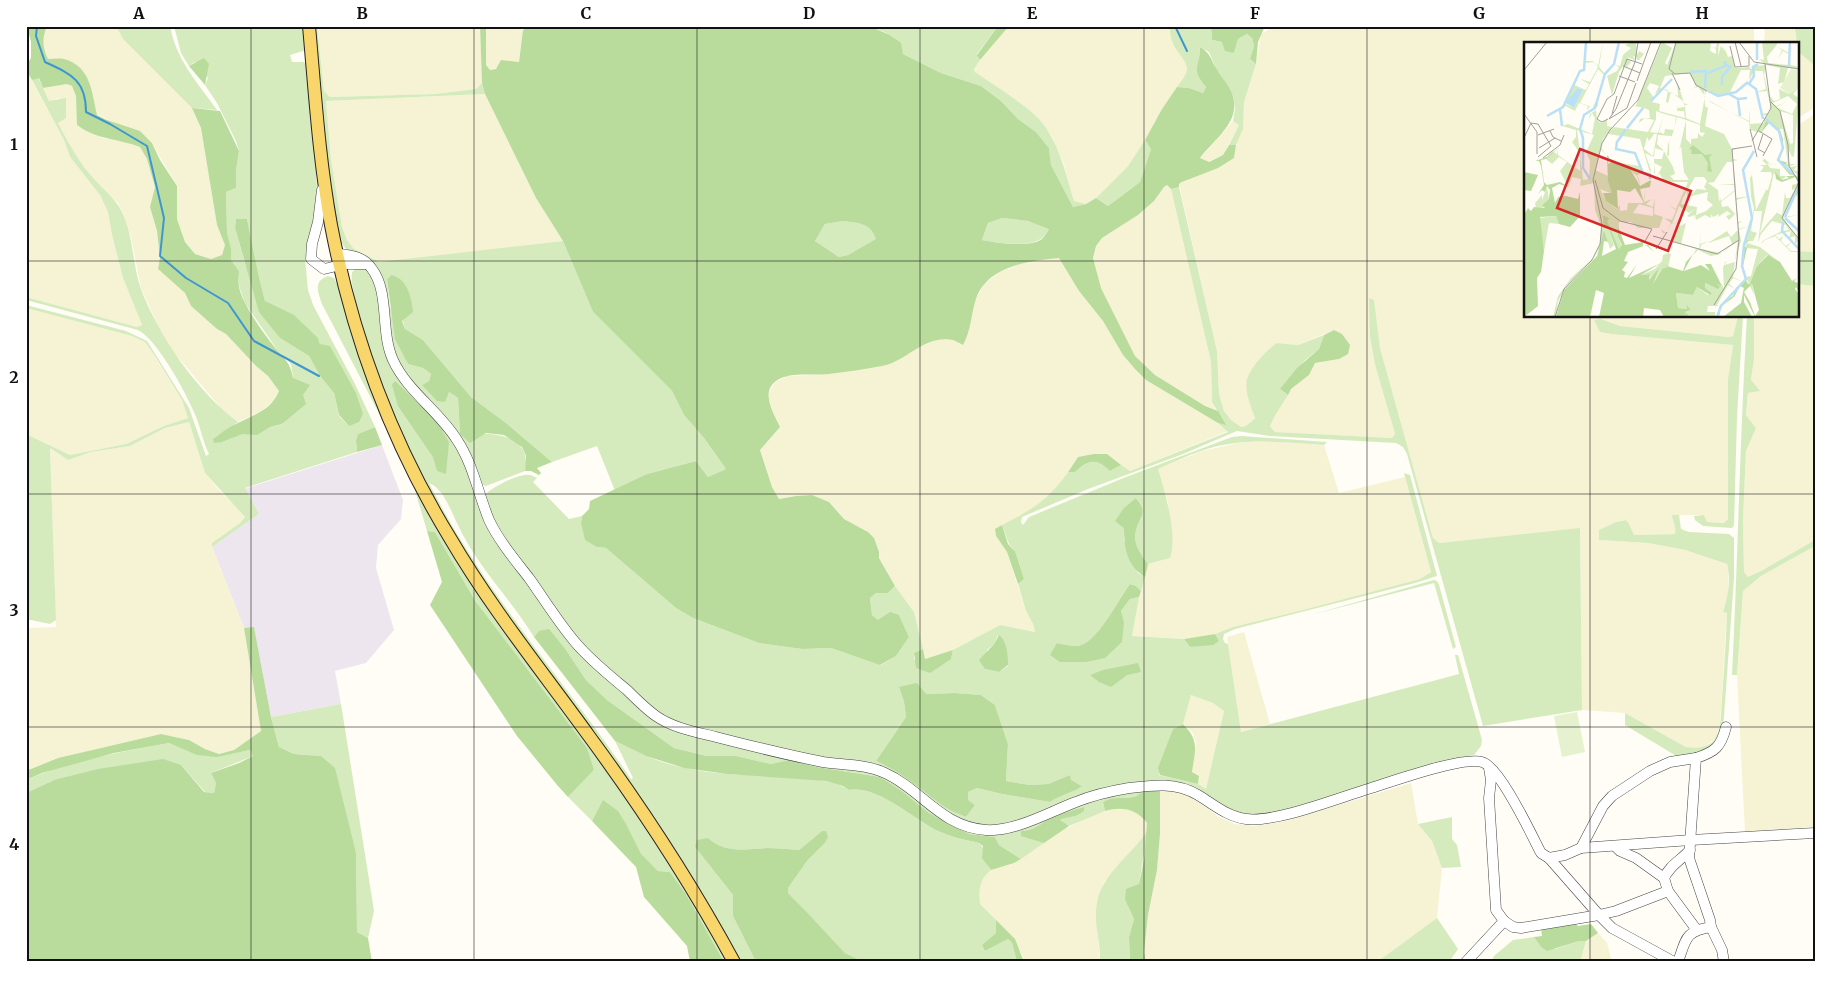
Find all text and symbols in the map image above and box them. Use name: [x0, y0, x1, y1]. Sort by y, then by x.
text: A: [132, 3, 145, 23]
text: B: [356, 3, 368, 23]
text: C: [581, 3, 591, 23]
text: D: [803, 3, 815, 23]
text: E: [1027, 3, 1038, 23]
text: F: [1250, 3, 1260, 23]
text: G: [1473, 3, 1485, 23]
text: H: [1695, 3, 1709, 23]
inset map: [1524, 42, 1798, 318]
text: 1: [10, 134, 18, 154]
text: 2: [9, 367, 19, 387]
text: 3: [9, 600, 19, 620]
text: 4: [9, 834, 19, 854]

